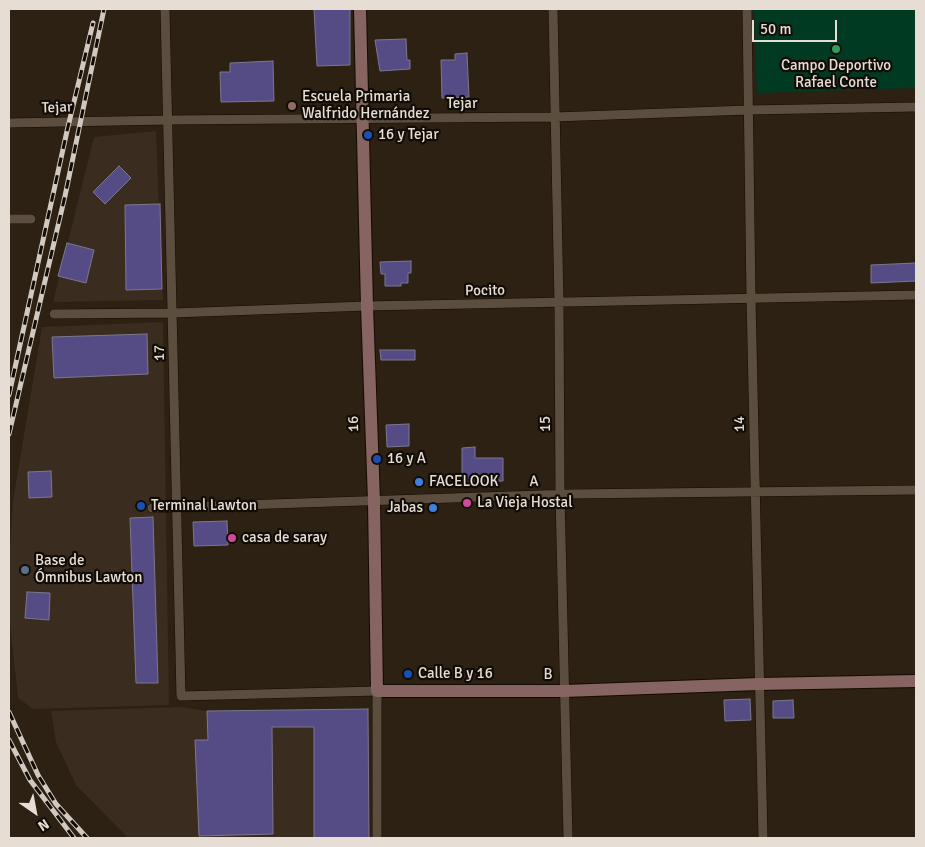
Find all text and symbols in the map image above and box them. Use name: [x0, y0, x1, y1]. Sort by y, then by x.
scale bar: [755, 10, 840, 42]
text: 50 m: [760, 20, 791, 38]
marker: Campo Deportivo Rafael Conte: [830, 43, 842, 55]
place label: Campo Deportivo Rafael Conte: [781, 57, 891, 92]
place label: Escuela Primaria Walfrido Hernández: [302, 88, 430, 123]
street label: Tejar: [447, 95, 477, 113]
street label: Tejar: [41, 98, 73, 118]
marker: Escuela Primaria Walfrido Hernández: [286, 100, 298, 112]
place label: 16 y Tejar: [378, 126, 439, 144]
marker: 16 y Tejar: [362, 129, 374, 141]
street label: Pocito: [465, 282, 505, 300]
street label: 17: [151, 345, 169, 361]
street label: 16: [345, 416, 363, 432]
street label: 15: [537, 416, 555, 432]
street label: 14: [731, 416, 749, 432]
place label: 16 y A: [387, 450, 426, 468]
marker: 16 y A: [371, 453, 383, 465]
place label: FACELOOK: [429, 473, 499, 491]
street label: A: [529, 473, 539, 491]
marker: FACELOOK: [413, 476, 425, 488]
place label: La Vieja Hostal: [477, 494, 573, 512]
place label: Terminal Lawton: [151, 497, 257, 515]
marker: La Vieja Hostal: [461, 497, 473, 509]
place label: Jabas: [387, 499, 423, 517]
marker: Terminal Lawton: [135, 500, 147, 512]
marker: Jabas: [427, 502, 439, 514]
place label: casa de saray: [242, 529, 327, 547]
marker: casa de saray: [226, 532, 238, 544]
place label: Base de Ómnibus Lawton: [35, 552, 142, 587]
marker: Base de Ómnibus Lawton: [19, 564, 31, 576]
place label: Calle B y 16: [418, 665, 493, 683]
street label: B: [543, 666, 553, 684]
marker: Calle B y 16: [402, 668, 414, 680]
north arrow: [10, 787, 60, 837]
text: N: [35, 815, 52, 835]

